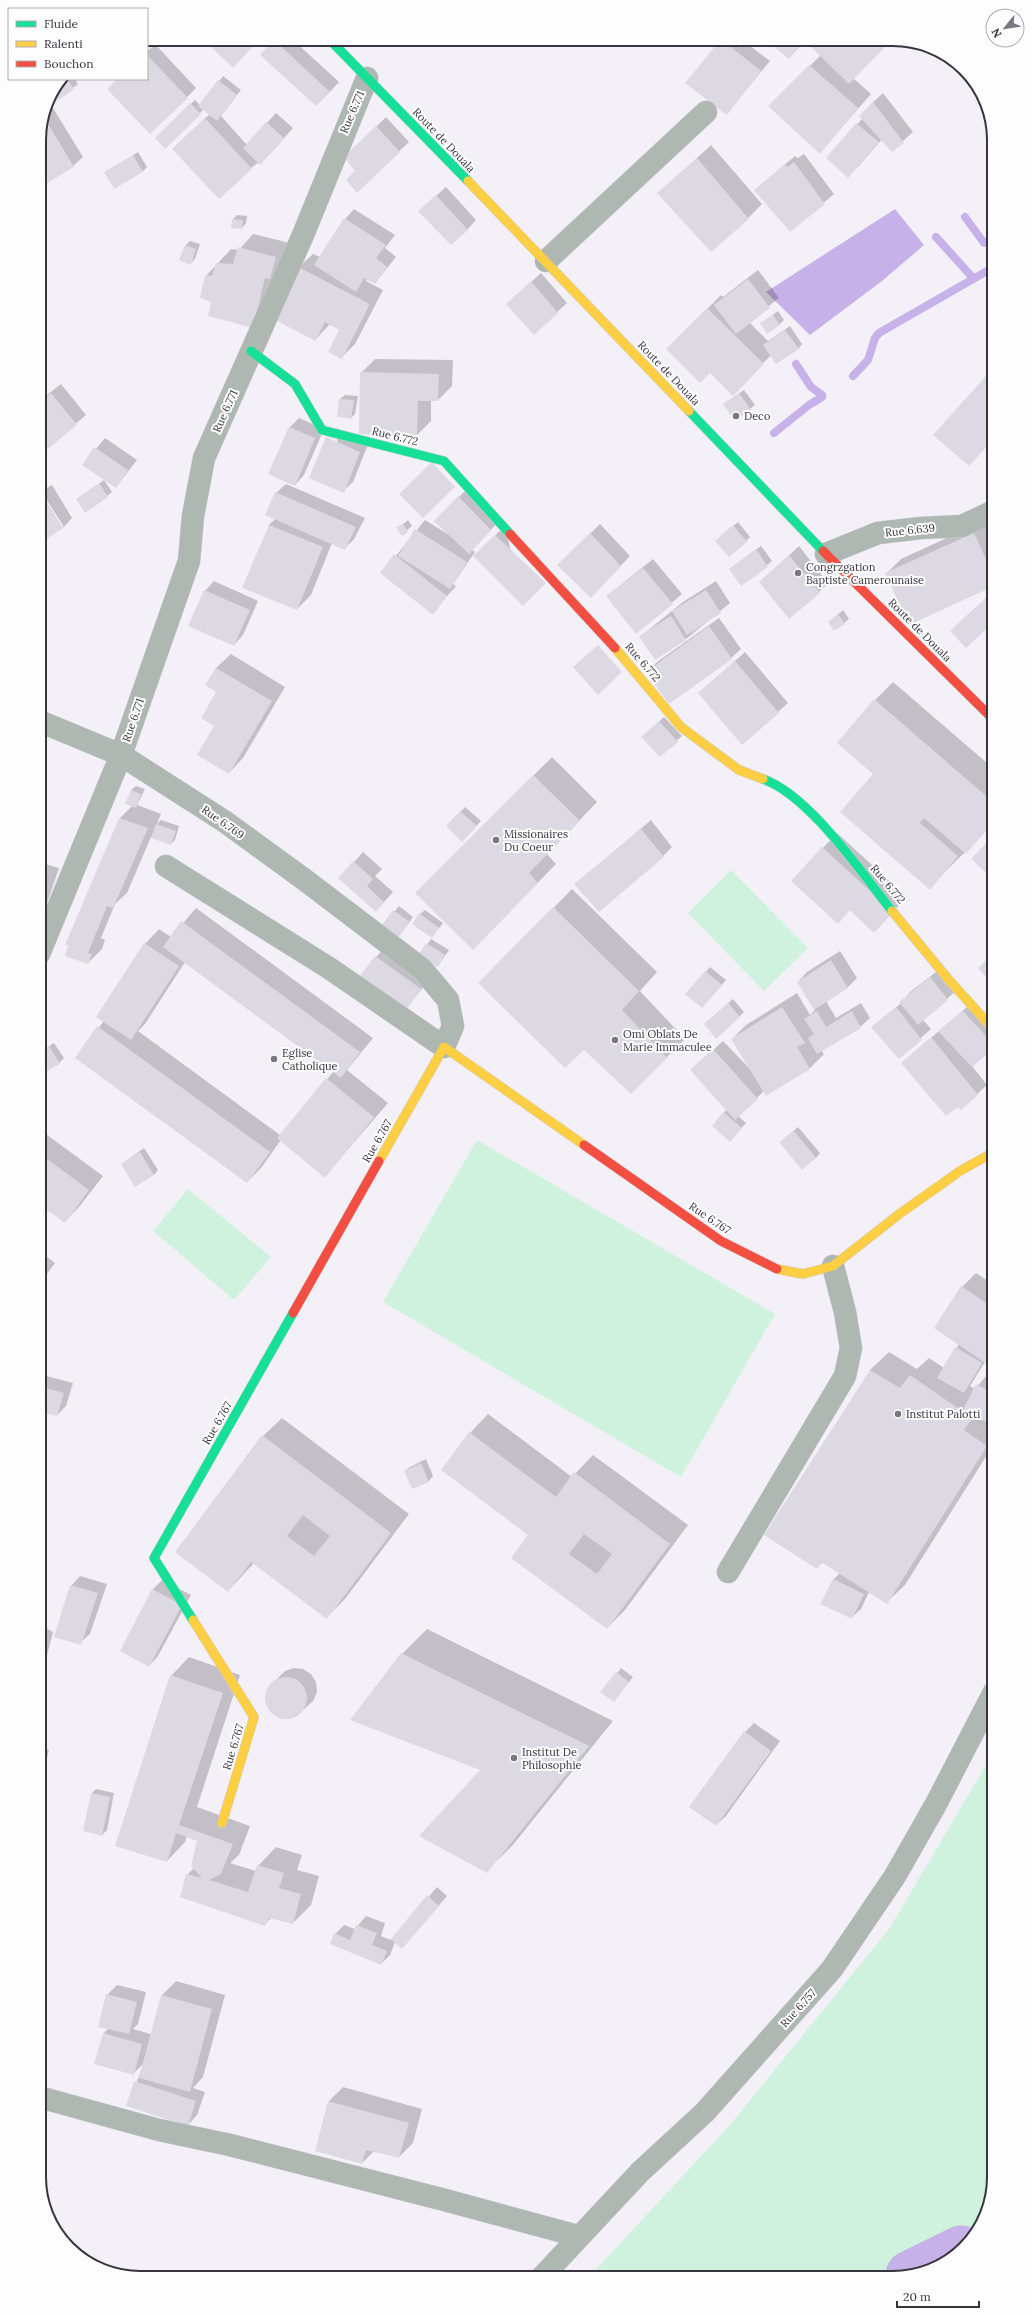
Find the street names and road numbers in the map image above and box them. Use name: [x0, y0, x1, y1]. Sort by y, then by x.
street label: Rue 6.771: [337, 88, 367, 136]
street label: Route de Douala: [410, 105, 478, 175]
street label: Route de Douala: [635, 338, 703, 408]
street label: Rue 6.771: [209, 388, 241, 434]
street label: Rue 6.772: [370, 424, 420, 449]
street label: Rue 6.639: [884, 520, 936, 540]
street label: Route de Douala: [885, 595, 955, 665]
street label: Rue 6.772: [622, 640, 664, 684]
street label: Rue 6.771: [119, 696, 147, 744]
street label: Rue 6.769: [199, 802, 247, 842]
street label: Rue 6.772: [868, 861, 909, 907]
street label: Rue 6.767: [359, 1117, 395, 1165]
street label: Rue 6.767: [686, 1199, 734, 1237]
street label: Rue 6.767: [199, 1399, 235, 1447]
street label: Rue 6.767: [219, 1722, 247, 1772]
street label: Rue 6.757: [777, 1986, 819, 2030]

